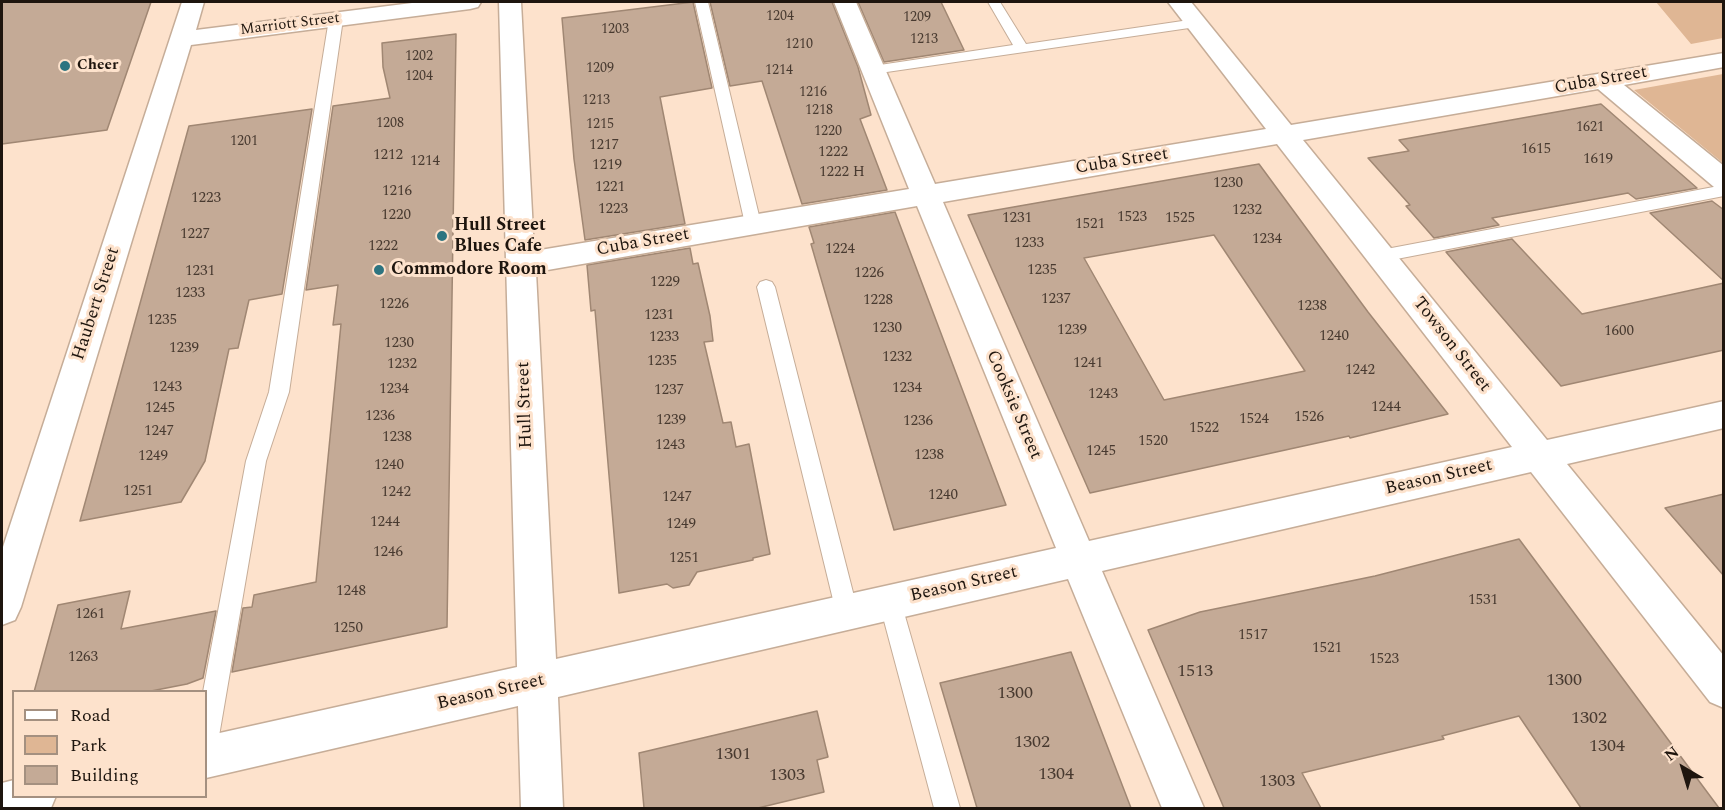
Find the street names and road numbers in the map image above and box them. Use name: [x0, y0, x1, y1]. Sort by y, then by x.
street label: Marriott Street: [239, 10, 341, 40]
street label: Cuba Street: [1553, 62, 1649, 100]
street label: Cuba Street: [1074, 144, 1170, 180]
street label: Cuba Street: [595, 224, 691, 262]
street label: Haubert Street: [69, 245, 125, 363]
street label: Towson Street: [1407, 293, 1495, 397]
street label: Cooksie Street: [980, 347, 1046, 463]
street label: Hull Street: [514, 361, 538, 449]
street label: Beason Street: [1383, 455, 1495, 501]
street label: Beason Street: [908, 562, 1020, 608]
street label: Beason Street: [435, 670, 547, 716]

